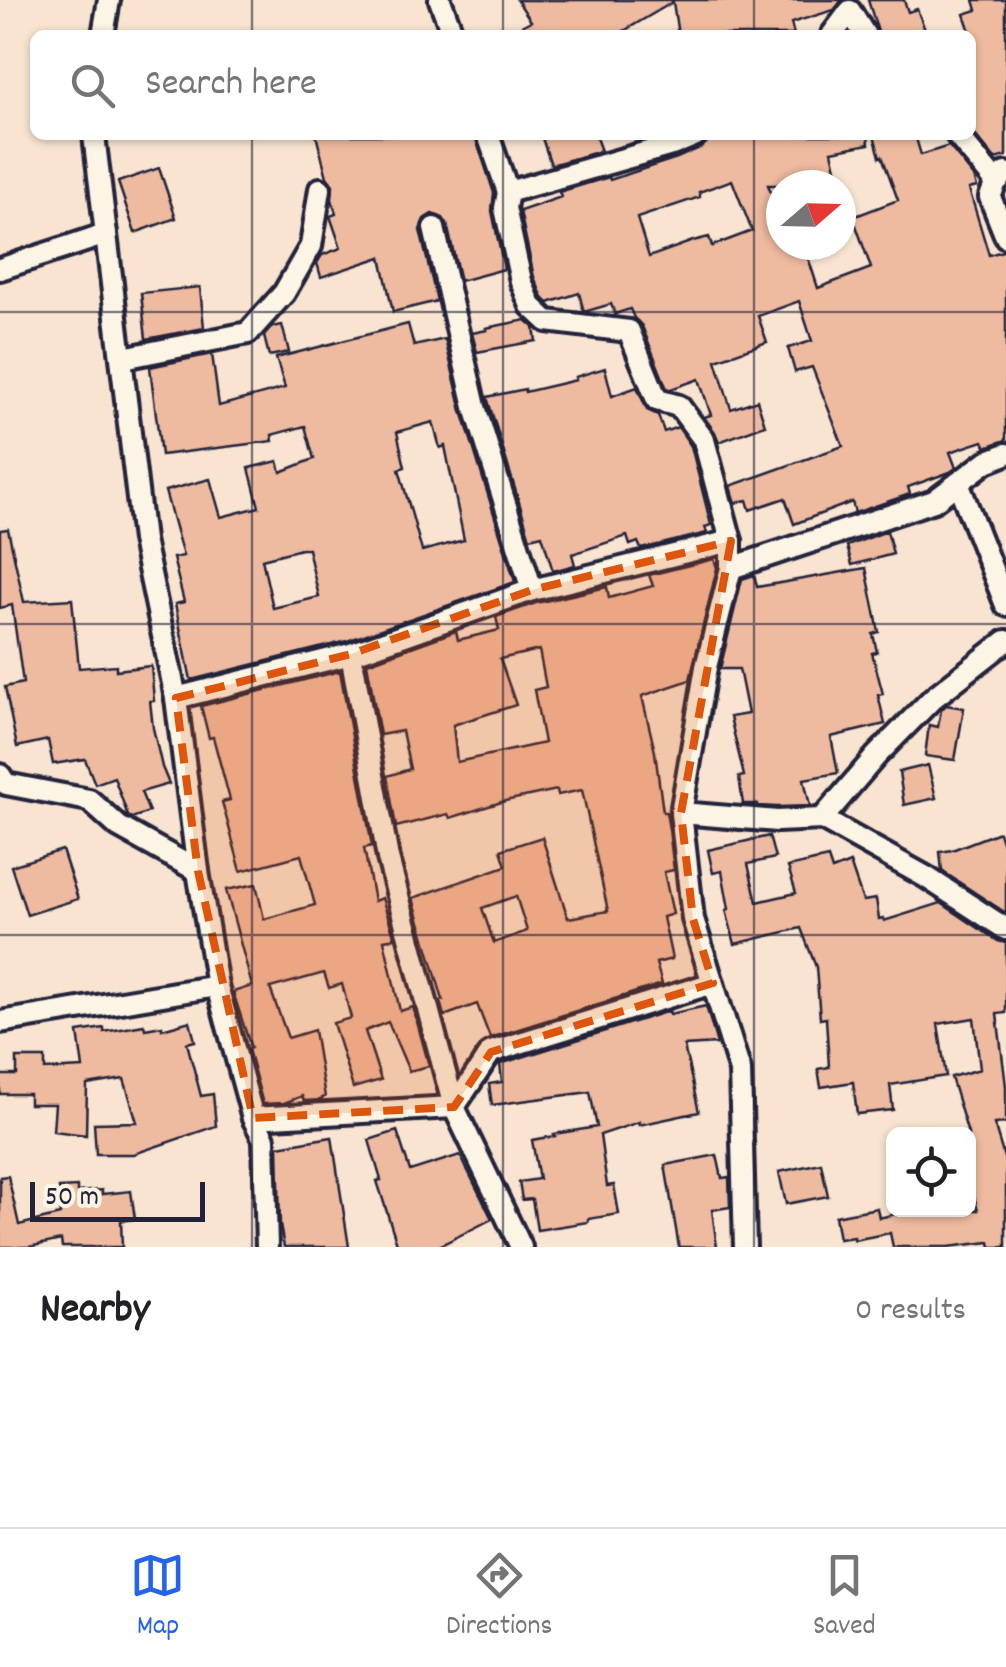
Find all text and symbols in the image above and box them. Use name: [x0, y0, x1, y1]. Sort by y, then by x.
search box: [30, 30, 976, 140]
icon: search: [65, 58, 120, 113]
text: Search here: [145, 58, 317, 113]
north arrow: [766, 170, 856, 260]
map controls: [886, 1127, 976, 1217]
button: locate: [886, 1127, 976, 1217]
scale bar: [30, 1177, 205, 1222]
text: 50 m: [45, 1179, 99, 1219]
text: Nearby: [40, 1282, 150, 1342]
text: 0 results: [855, 1289, 966, 1335]
tab: Map: [130, 1548, 185, 1648]
tab: Directions: [446, 1548, 552, 1648]
tab: Saved: [813, 1548, 876, 1648]

